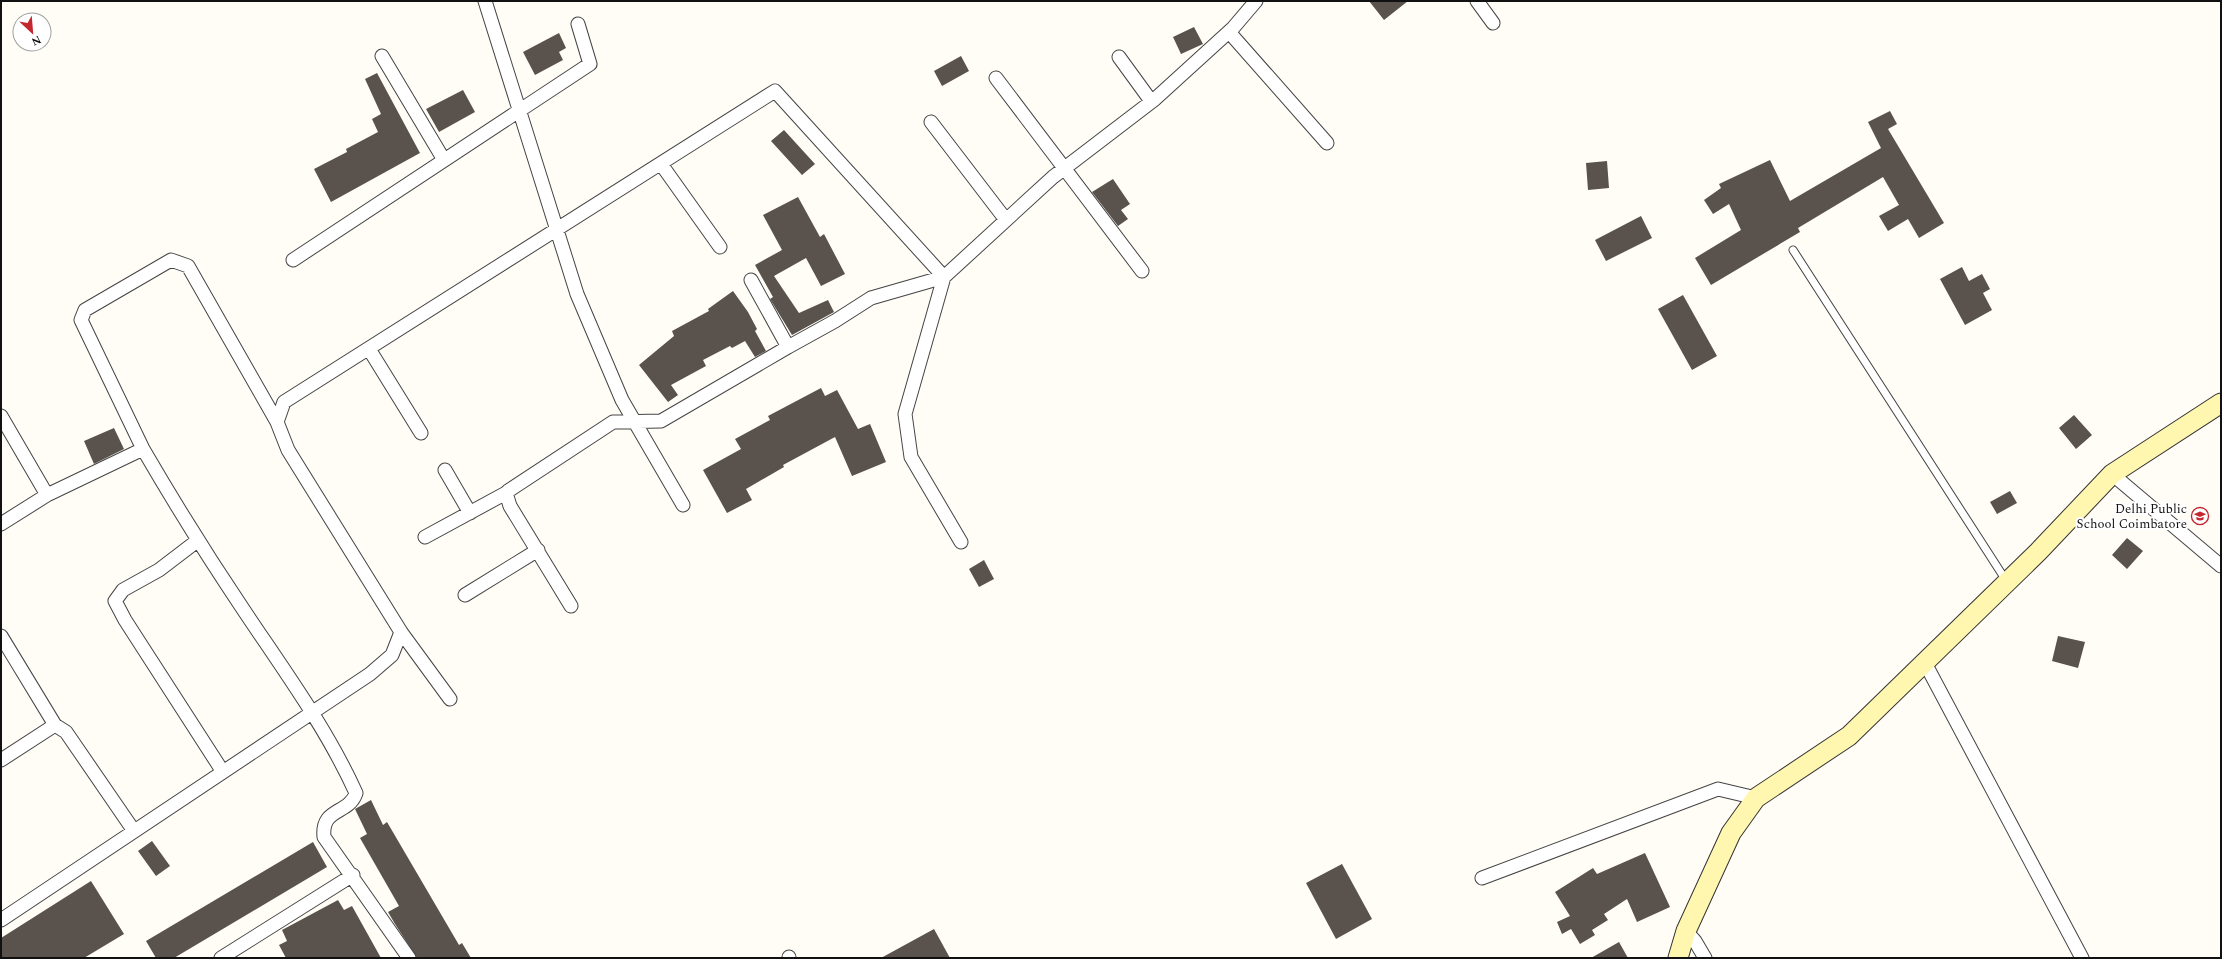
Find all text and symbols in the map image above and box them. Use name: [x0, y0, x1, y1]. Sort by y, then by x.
north arrow: [12, 12, 52, 52]
text: N: [28, 31, 44, 50]
place label: Delhi Public School Coimbatore: [2077, 499, 2187, 534]
school or university icon: Delhi Public School Coimbatore: [2190, 506, 2210, 526]

